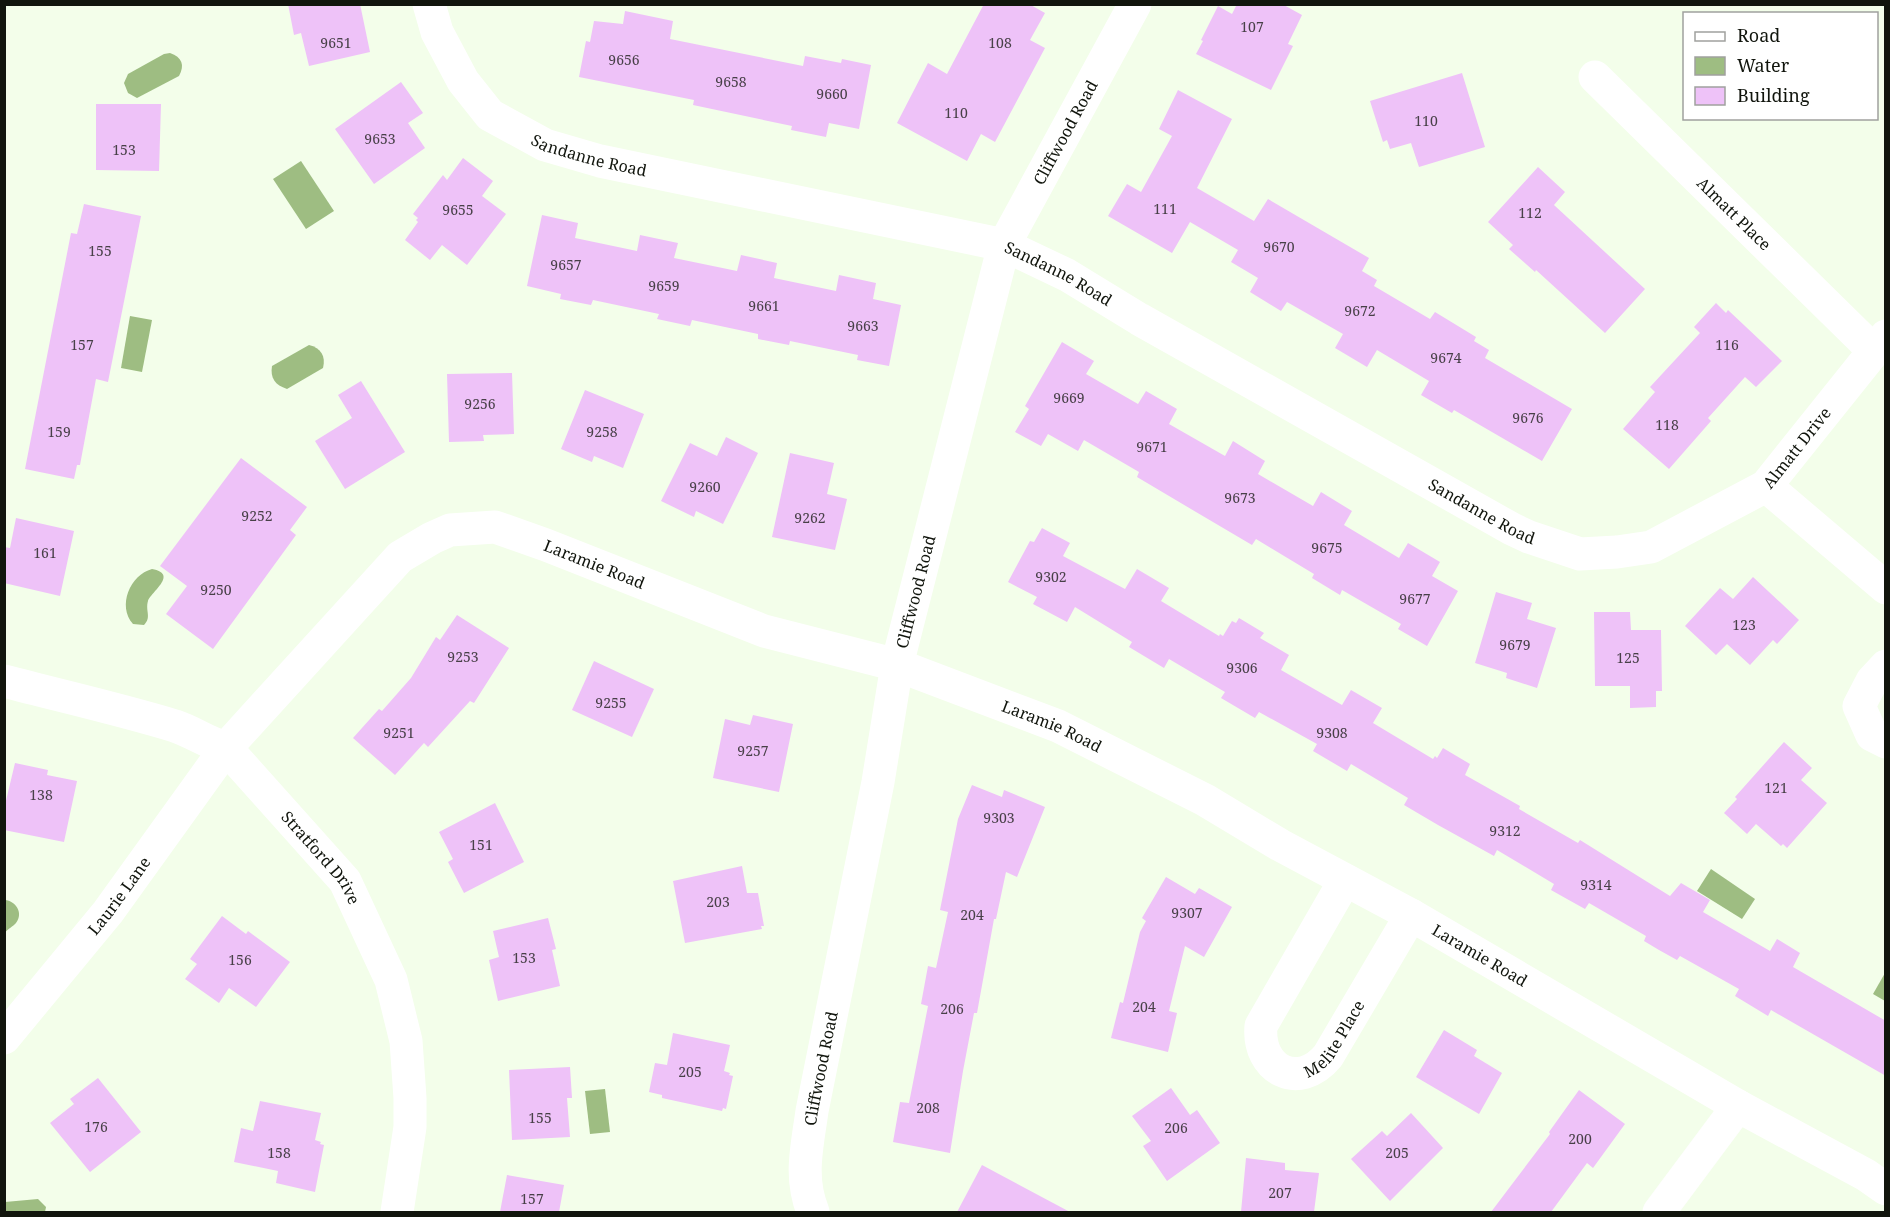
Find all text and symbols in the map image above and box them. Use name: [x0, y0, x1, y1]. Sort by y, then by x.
legend: [1683, 12, 1878, 120]
house number: 107: [1240, 17, 1264, 36]
text: Road: [1737, 23, 1780, 47]
house number: 9651: [320, 33, 352, 52]
house number: 108: [988, 33, 1012, 52]
house number: 9656: [608, 50, 640, 69]
text: Water: [1737, 53, 1790, 77]
house number: 9658: [715, 72, 747, 91]
street label: Cliffwood Road: [1028, 76, 1103, 189]
text: Building: [1737, 83, 1810, 107]
house number: 9660: [816, 84, 848, 103]
house number: 110: [944, 103, 968, 122]
house number: 110: [1414, 111, 1438, 130]
house number: 9653: [364, 129, 396, 148]
street label: Sandanne Road: [527, 129, 649, 181]
house number: 153: [112, 140, 136, 159]
street label: Almatt Place: [1692, 172, 1776, 255]
house number: 111: [1153, 199, 1177, 218]
house number: 9655: [442, 200, 474, 219]
house number: 112: [1518, 203, 1542, 222]
street label: Sandanne Road: [1001, 236, 1116, 311]
house number: 9670: [1263, 237, 1295, 256]
house number: 155: [88, 241, 112, 260]
house number: 9657: [550, 255, 582, 274]
house number: 9659: [648, 276, 680, 295]
house number: 9661: [748, 296, 780, 315]
house number: 9672: [1344, 301, 1376, 320]
house number: 9663: [847, 316, 879, 335]
house number: 157: [70, 335, 94, 354]
house number: 116: [1715, 335, 1739, 354]
house number: 9674: [1430, 348, 1462, 367]
house number: 9669: [1053, 388, 1085, 407]
house number: 9256: [464, 394, 496, 413]
street label: Almatt Drive: [1757, 403, 1836, 493]
house number: 9676: [1512, 408, 1544, 427]
house number: 118: [1655, 415, 1679, 434]
house number: 159: [47, 422, 71, 441]
house number: 9258: [586, 422, 618, 441]
house number: 9671: [1136, 437, 1168, 456]
street label: Sandanne Road: [1424, 473, 1538, 549]
house number: 9260: [689, 477, 721, 496]
house number: 9673: [1224, 488, 1256, 507]
house number: 9252: [241, 506, 273, 525]
house number: 9262: [794, 508, 826, 527]
street label: Cliffwood Road: [891, 533, 941, 651]
street label: Laramie Road: [541, 534, 648, 594]
house number: 9675: [1311, 538, 1343, 557]
house number: 161: [33, 543, 57, 562]
house number: 9302: [1035, 567, 1067, 586]
house number: 9250: [200, 580, 232, 599]
house number: 9677: [1399, 589, 1431, 608]
house number: 123: [1732, 615, 1756, 634]
house number: 9679: [1499, 635, 1531, 654]
house number: 9253: [447, 647, 479, 666]
house number: 125: [1616, 648, 1640, 667]
house number: 9306: [1226, 658, 1258, 677]
house number: 9255: [595, 693, 627, 712]
street label: Laramie Road: [999, 695, 1106, 757]
house number: 9251: [383, 723, 415, 742]
house number: 9308: [1316, 723, 1348, 742]
house number: 9257: [737, 741, 769, 760]
house number: 121: [1764, 778, 1788, 797]
house number: 138: [29, 785, 53, 804]
street label: Stratford Drive: [277, 806, 365, 908]
house number: 9303: [983, 808, 1015, 827]
house number: 9312: [1489, 821, 1521, 840]
house number: 151: [469, 835, 493, 854]
street label: Laurie Lane: [83, 852, 155, 940]
house number: 9314: [1580, 875, 1612, 894]
house number: 203: [706, 892, 730, 911]
house number: 9307: [1171, 903, 1203, 922]
house number: 204: [960, 905, 984, 924]
street label: Laramie Road: [1428, 919, 1532, 992]
house number: 153: [512, 948, 536, 967]
house number: 156: [228, 950, 252, 969]
street label: Melite Place: [1300, 996, 1370, 1083]
house number: 204: [1132, 997, 1156, 1016]
house number: 206: [940, 999, 964, 1018]
street label: Cliffwood Road: [799, 1009, 843, 1127]
house number: 205: [678, 1062, 702, 1081]
house number: 208: [916, 1098, 940, 1117]
house number: 155: [528, 1108, 552, 1127]
house number: 176: [84, 1117, 108, 1136]
house number: 206: [1164, 1118, 1188, 1137]
house number: 200: [1568, 1129, 1592, 1148]
house number: 158: [267, 1143, 291, 1162]
house number: 205: [1385, 1143, 1409, 1162]
house number: 207: [1268, 1183, 1292, 1202]
house number: 157: [520, 1189, 544, 1208]

